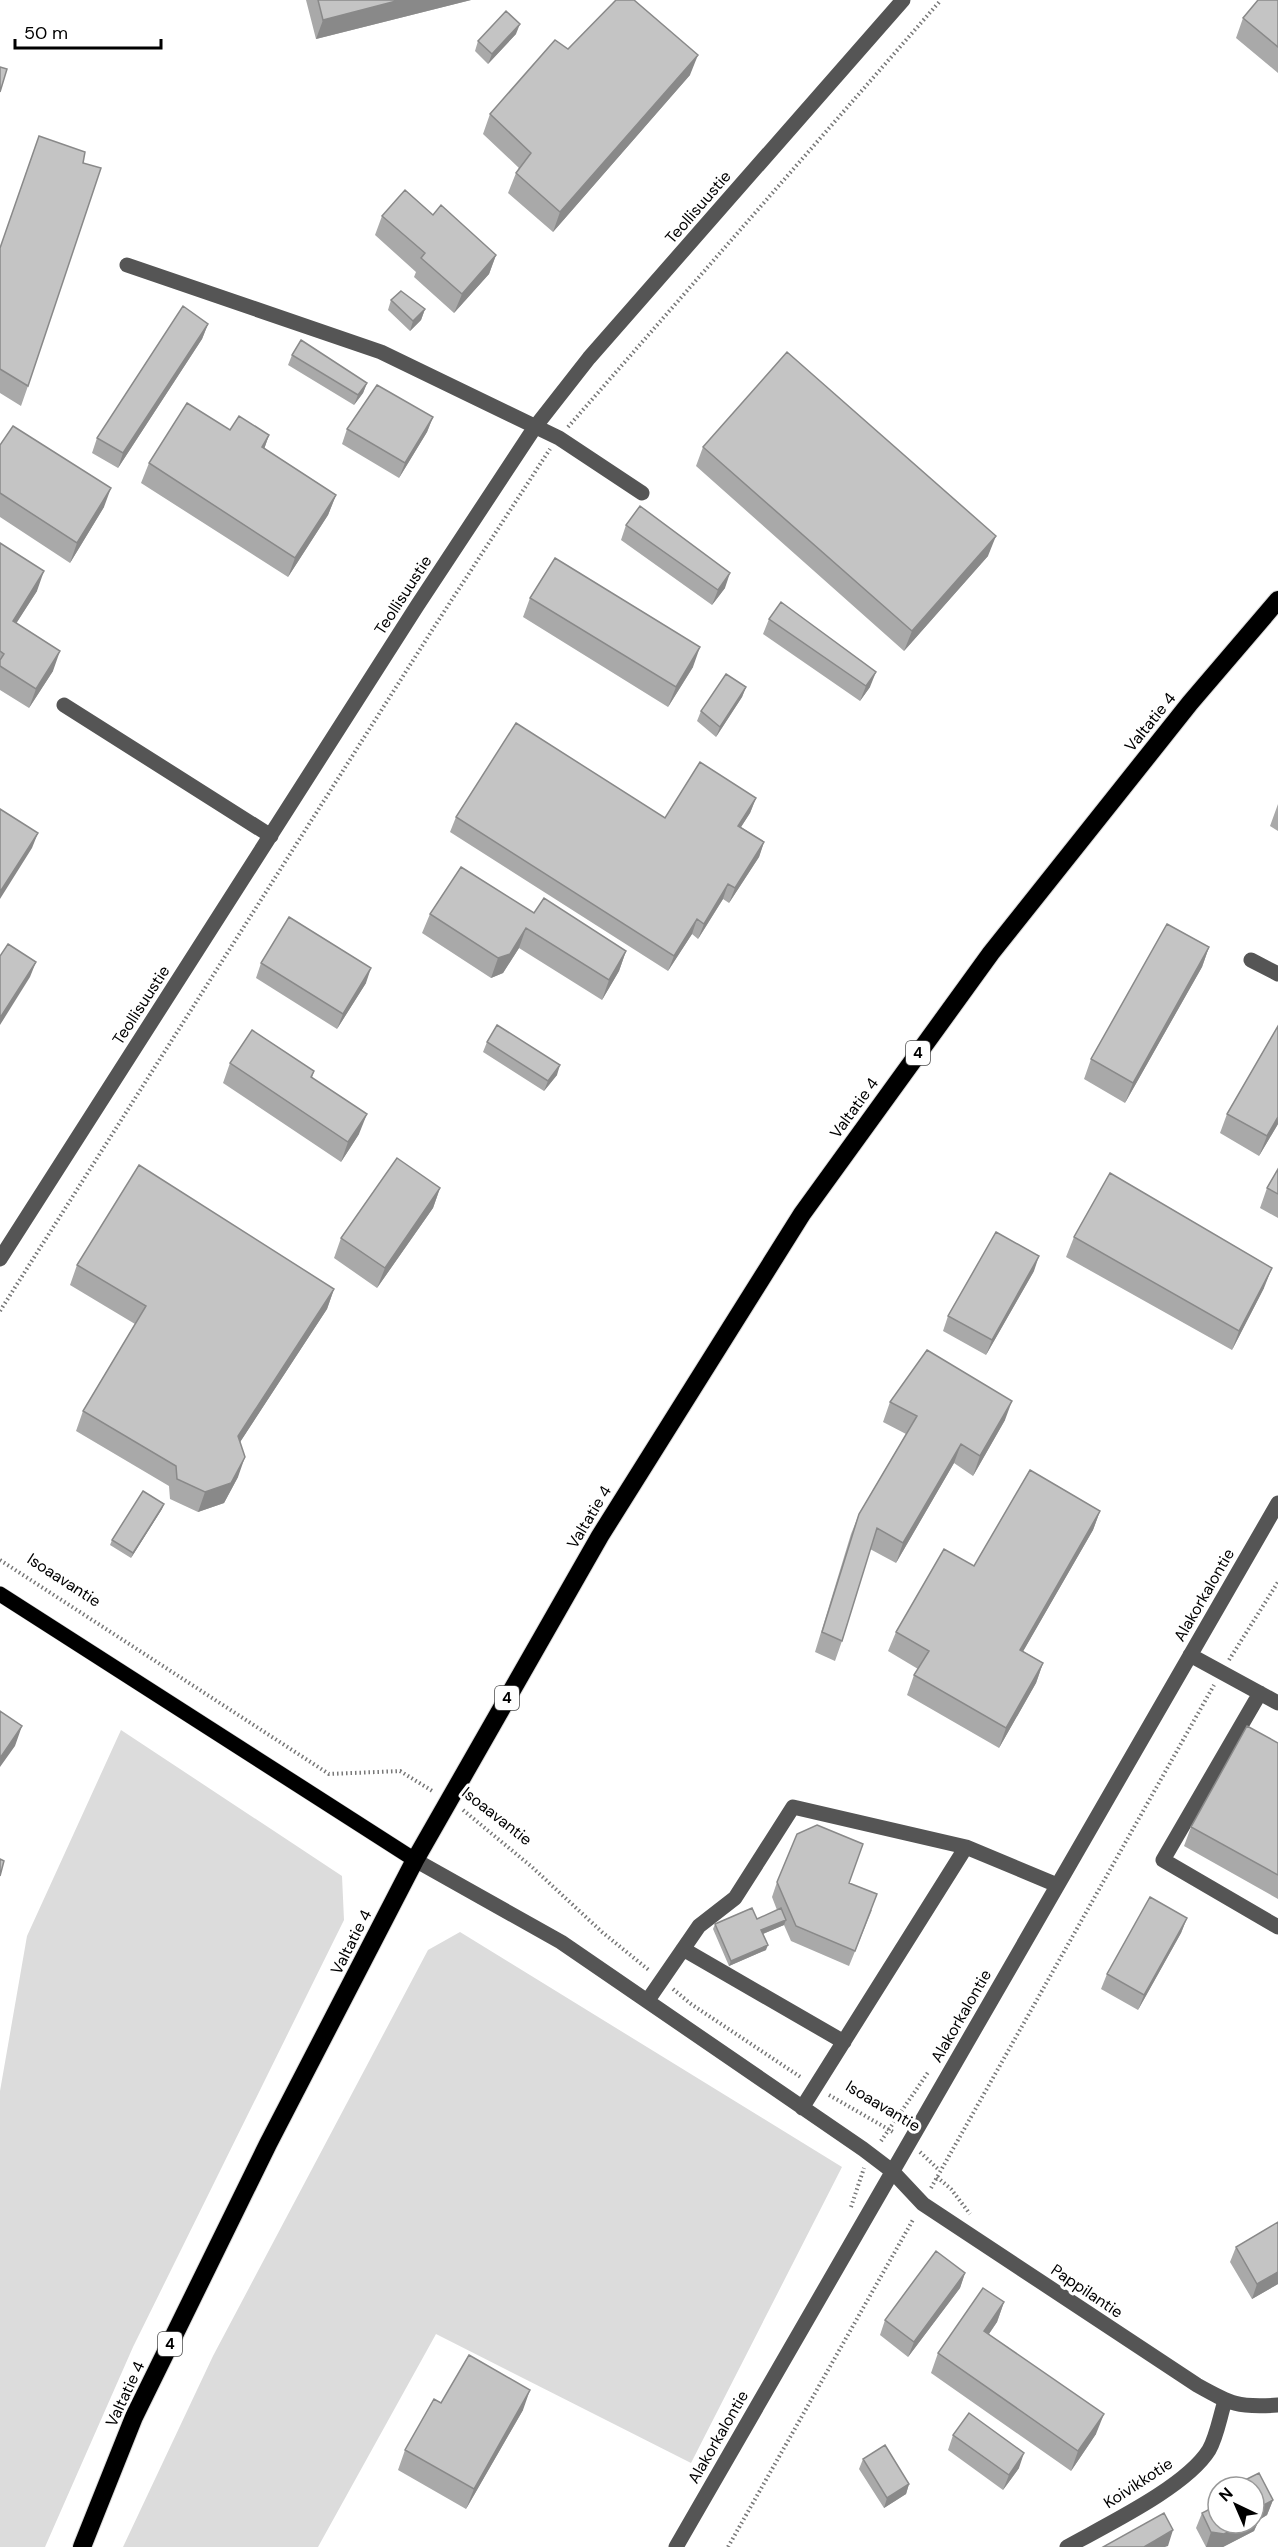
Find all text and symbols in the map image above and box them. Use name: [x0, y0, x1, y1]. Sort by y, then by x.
scale bar: [15, 12, 160, 50]
text: 50 m: [24, 21, 68, 45]
street label: Teollisuustie: [660, 166, 736, 248]
street label: Teollisuustie: [370, 551, 436, 639]
street label: Valtatie 4: [1120, 688, 1180, 756]
street label: Teollisuustie: [108, 961, 174, 1049]
road number: 4: [906, 1041, 930, 1065]
street label: Valtatie 4: [825, 1073, 883, 1142]
street label: Valtatie 4: [562, 1481, 616, 1552]
street label: Alakorkalontie: [1169, 1545, 1239, 1645]
street label: Isoaavantie: [23, 1548, 105, 1612]
road number: 4: [495, 1686, 519, 1710]
street label: Isoaavantie: [458, 1782, 536, 1850]
street label: Valtatie 4: [326, 1906, 376, 1978]
street label: Alakorkalontie: [926, 1966, 996, 2066]
street label: Isoaavantie: [842, 2075, 924, 2137]
street label: Pappilantie: [1047, 2259, 1127, 2323]
road number: 4: [158, 2332, 182, 2356]
street label: Valtatie 4: [101, 2358, 149, 2430]
street label: Alakorkalontie: [683, 2387, 753, 2487]
street label: Koivikkotie: [1099, 2453, 1177, 2513]
north arrow: [1206, 2475, 1266, 2535]
text: N: [1214, 2483, 1237, 2506]

